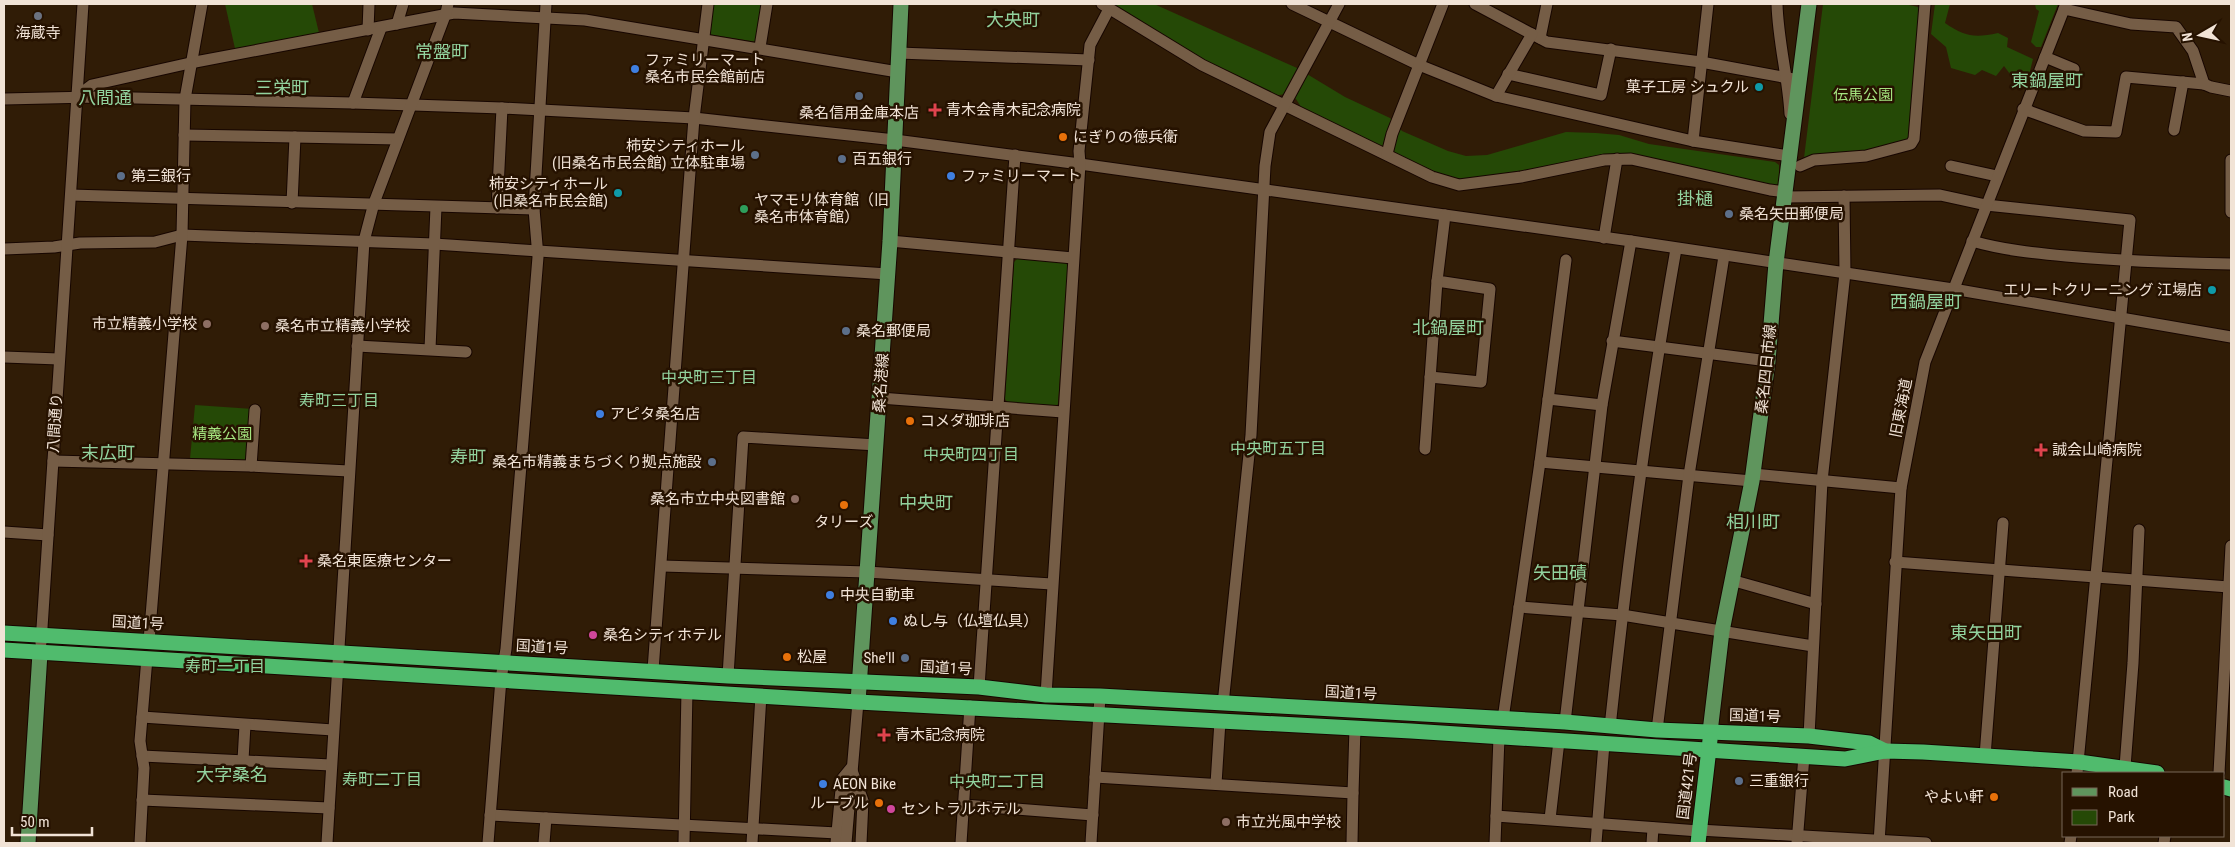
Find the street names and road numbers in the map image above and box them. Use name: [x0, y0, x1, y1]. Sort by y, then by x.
street label: 桑名四日市線: [1752, 323, 1780, 415]
street label: 桑名港線: [870, 352, 892, 414]
street label: 旧東海道: [1886, 377, 1916, 439]
street label: 八間通り: [44, 392, 66, 454]
street label: 国道1号: [111, 613, 165, 633]
street label: 国道1号: [515, 637, 569, 657]
street label: 国道1号: [919, 658, 973, 678]
street label: 国道1号: [1324, 683, 1378, 703]
street label: 国道1号: [1728, 706, 1782, 726]
street label: 国道421号: [1674, 752, 1700, 820]

